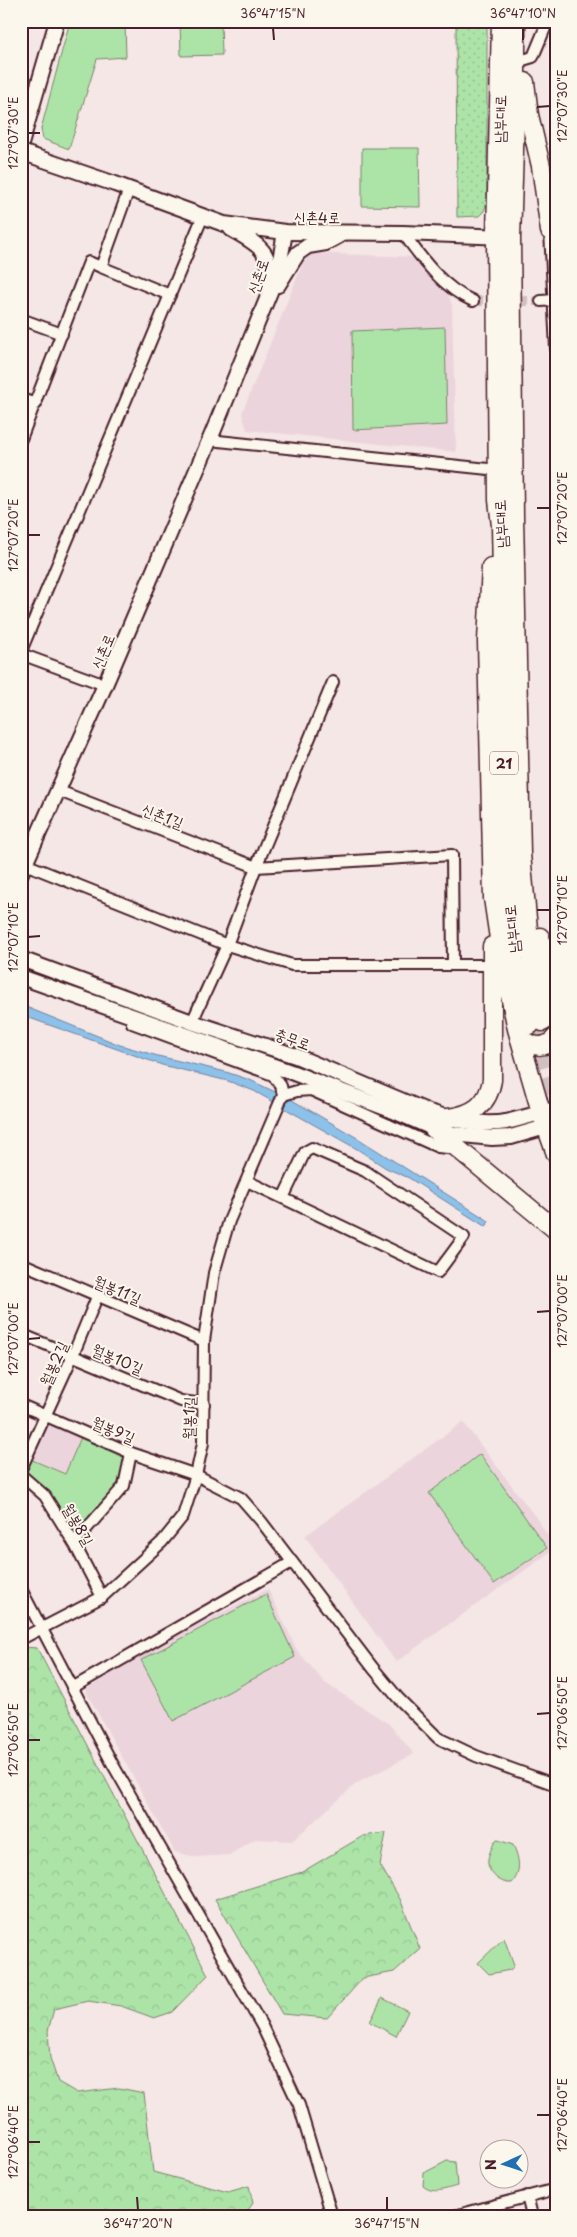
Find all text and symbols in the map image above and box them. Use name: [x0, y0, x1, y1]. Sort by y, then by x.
text: 36°47'15"N: [240, 4, 306, 22]
text: 36°47'10"N: [490, 4, 556, 22]
text: 127°07'30"E: [553, 70, 571, 142]
street label: 남부대로: [487, 95, 511, 143]
text: 127°07'30"E: [4, 97, 22, 169]
street label: 신촌4로: [294, 205, 340, 228]
street label: 신촌로: [240, 255, 274, 297]
text: 127°07'20"E: [553, 471, 571, 545]
text: 127°07'20"E: [4, 498, 22, 572]
street label: 남부대로: [487, 499, 513, 549]
street label: 신촌로: [84, 630, 120, 672]
road number: 21: [490, 751, 518, 774]
street label: 신촌1길: [139, 797, 187, 833]
text: 127°07'10"E: [553, 875, 571, 945]
text: 127°07'10"E: [4, 902, 22, 972]
street label: 남부대로: [497, 904, 525, 954]
street label: 충무로: [272, 1021, 314, 1055]
street label: 월봉11길: [91, 1269, 145, 1309]
text: 127°07'00"E: [553, 1274, 571, 1348]
text: 127°07'00"E: [4, 1302, 22, 1376]
street label: 월봉2길: [33, 1337, 73, 1389]
street label: 월봉10길: [89, 1337, 147, 1379]
street label: 월봉1길: [176, 1396, 200, 1440]
street label: 월봉9길: [89, 1410, 139, 1448]
street label: 월봉8길: [58, 1499, 100, 1549]
text: 127°06'50"E: [553, 1676, 571, 1750]
text: 127°06'50"E: [4, 1703, 22, 1777]
text: 127°06'40"E: [553, 2078, 571, 2152]
text: 127°06'40"E: [4, 2105, 22, 2179]
north arrow: [480, 2140, 530, 2190]
text: N: [480, 2159, 501, 2171]
text: 36°47'20"N: [103, 2214, 173, 2232]
text: 36°47'15"N: [354, 2214, 420, 2232]

